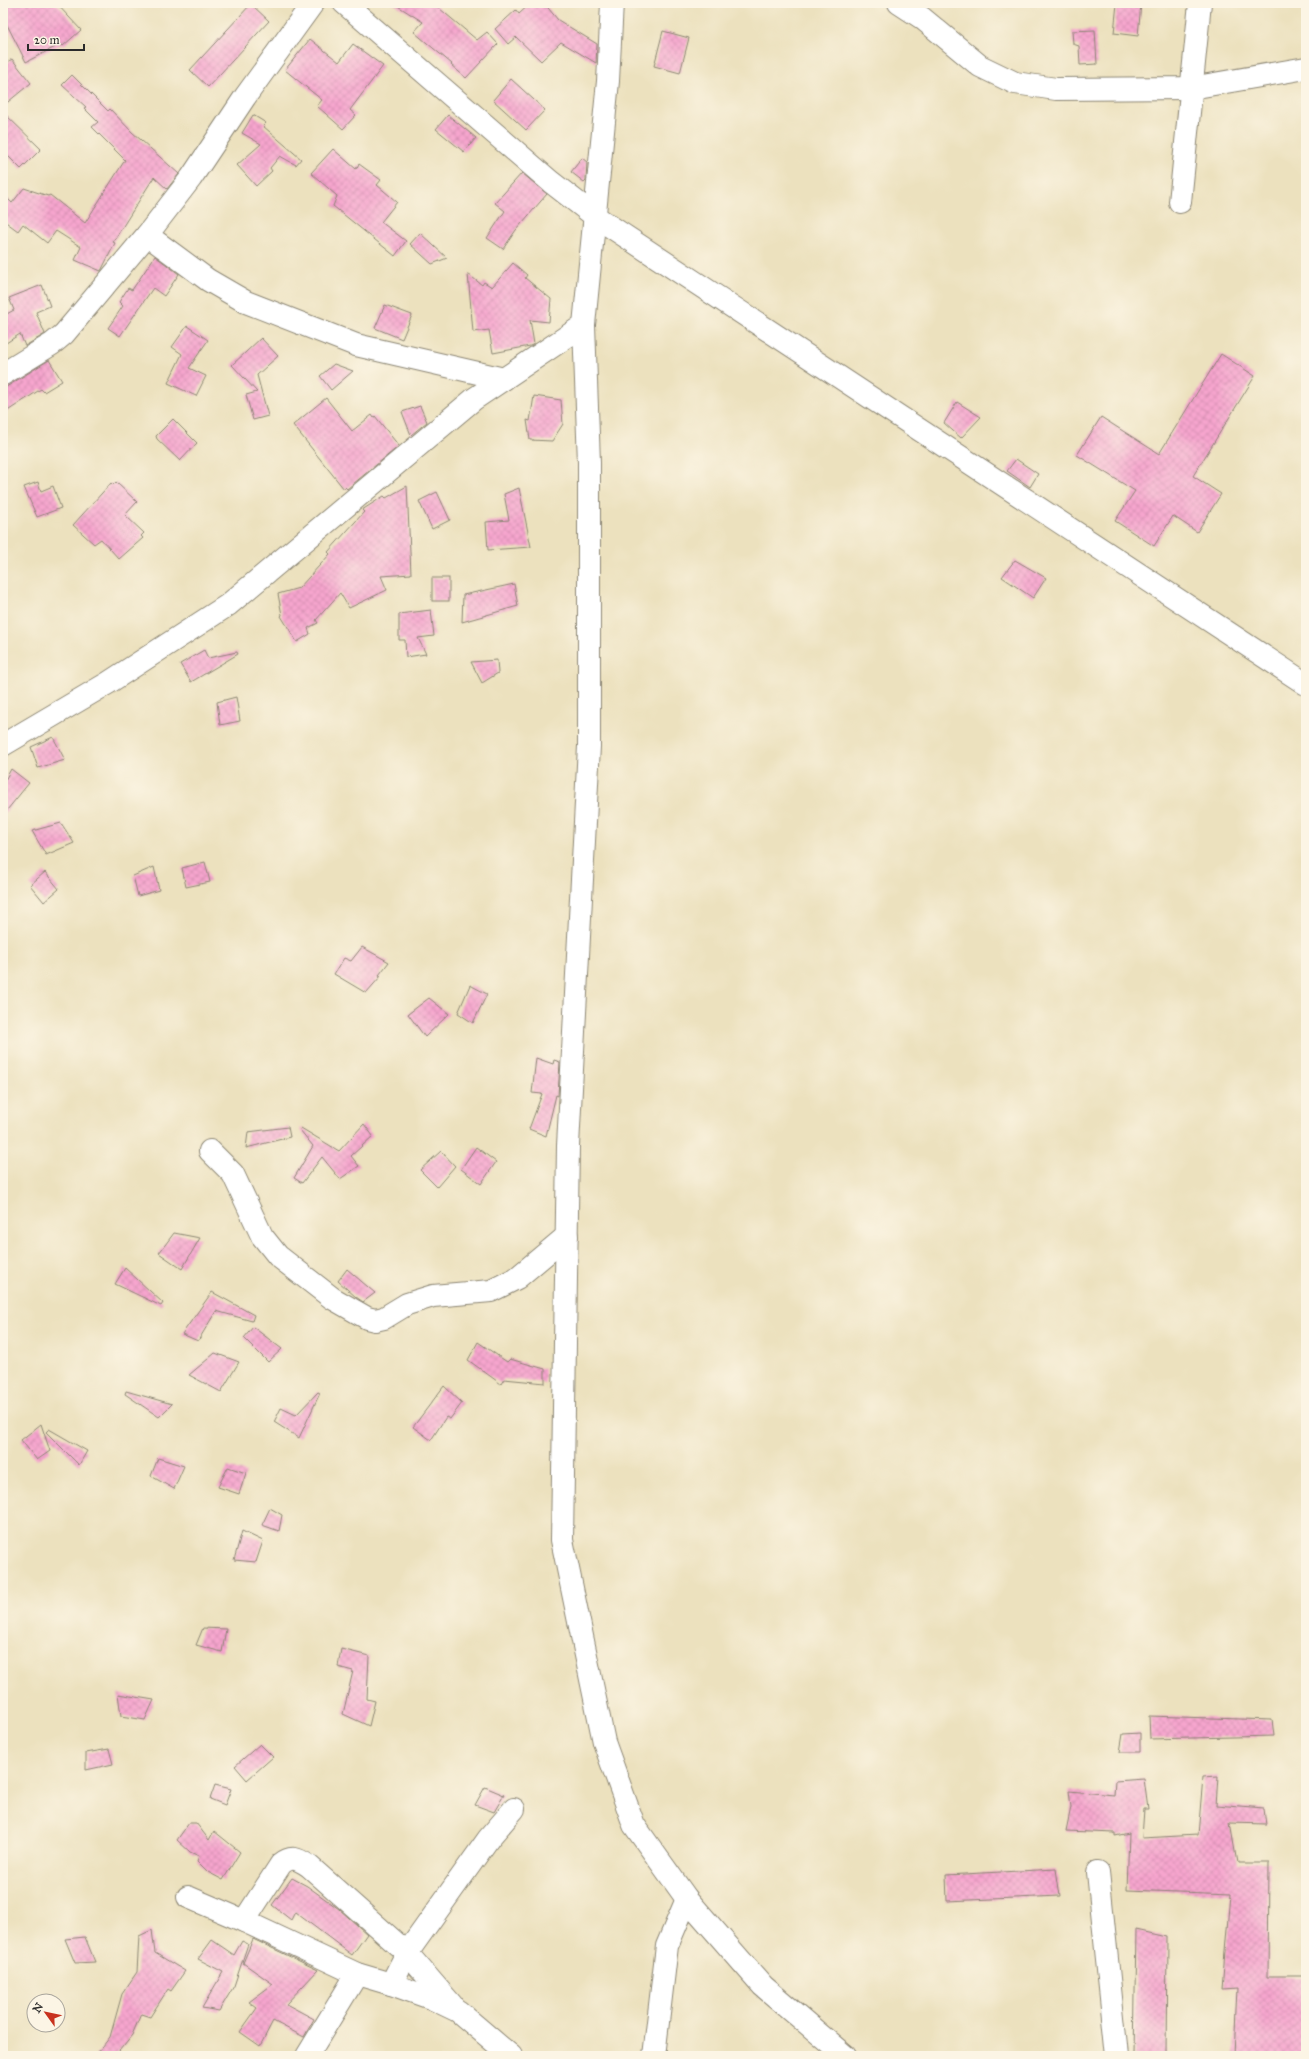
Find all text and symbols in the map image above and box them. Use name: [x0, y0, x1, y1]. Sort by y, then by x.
scale bar: [28, 26, 84, 52]
text: 20 m: [34, 33, 60, 47]
north arrow: [26, 1993, 66, 2033]
text: N: [30, 2000, 46, 2015]

